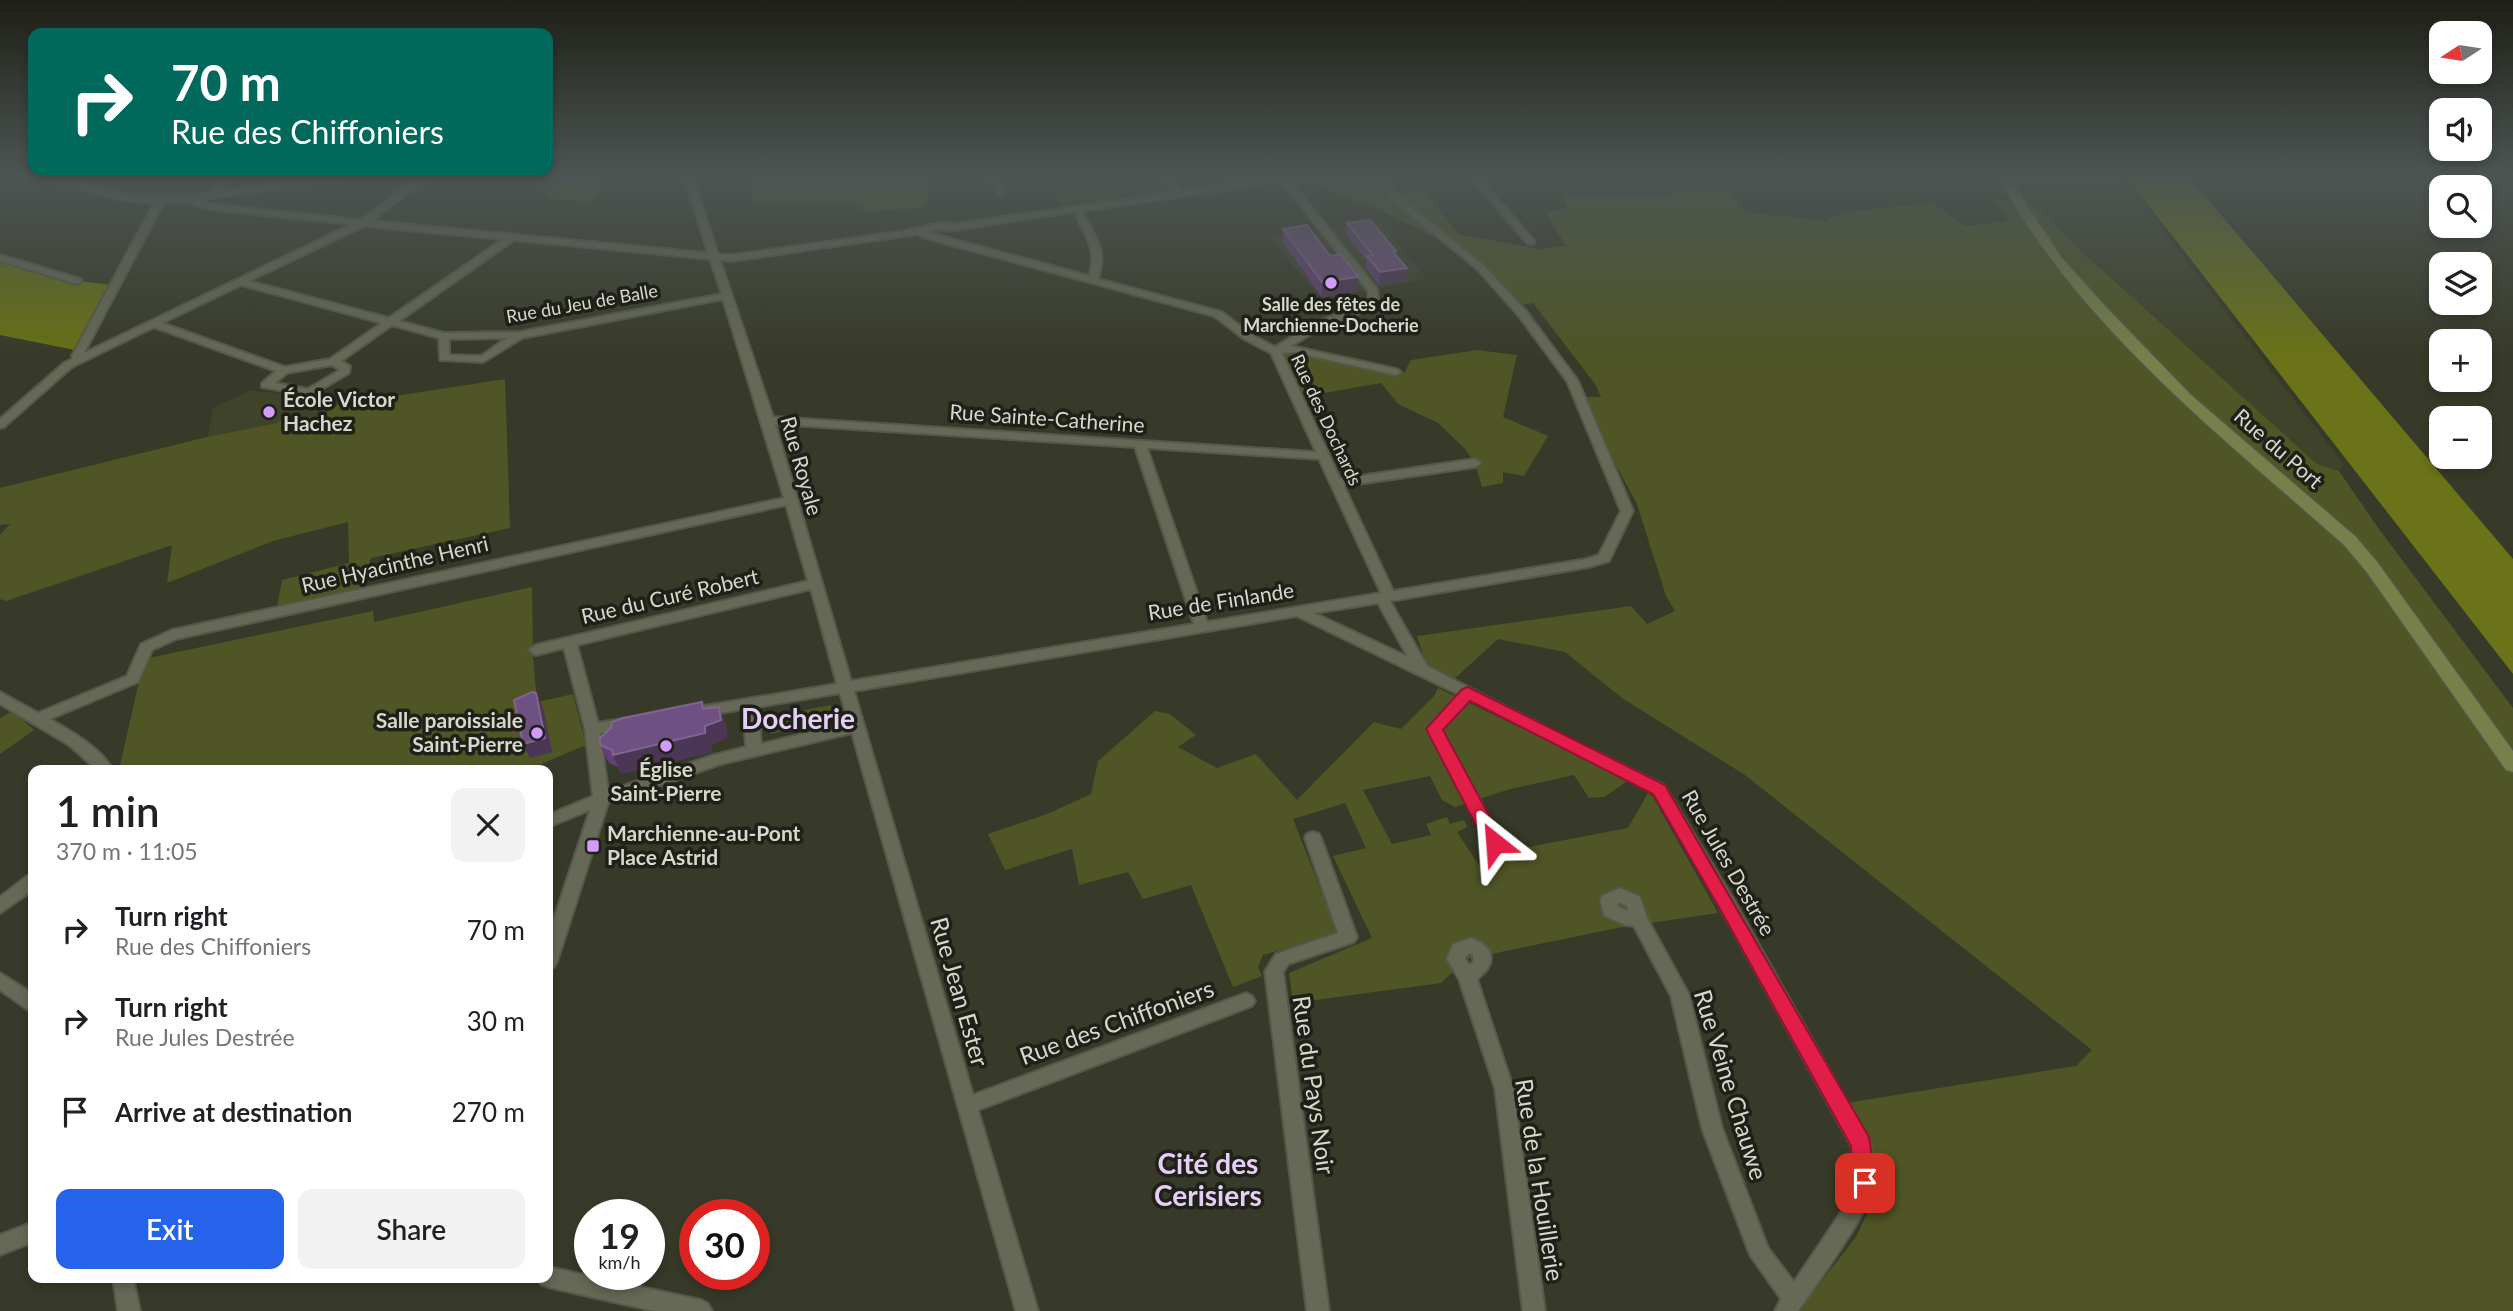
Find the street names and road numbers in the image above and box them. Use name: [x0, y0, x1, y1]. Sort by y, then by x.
street label: Rue du Jeu de Balle: [504, 279, 659, 327]
street label: Rue des Dochards: [1287, 350, 1367, 489]
street label: Rue Sainte-Catherine: [949, 398, 1146, 437]
street label: Rue du Port: [2230, 403, 2329, 493]
street label: Rue Royale: [776, 413, 829, 518]
street label: Rue Hyacinthe Henri: [299, 530, 491, 597]
street label: Rue du Curé Robert: [578, 563, 761, 628]
street label: Rue de Finlande: [1146, 577, 1296, 624]
street label: Rue Jules Destrée: [1677, 785, 1781, 940]
street label: Rue Jean Ester: [925, 914, 996, 1070]
street label: Rue des Chiffoniers: [1015, 973, 1218, 1070]
street label: Rue Veine Chauwe: [1689, 986, 1774, 1183]
street label: Rue du Pays Noir: [1288, 994, 1341, 1176]
street label: Rue de la Houillerie: [1510, 1076, 1571, 1283]

